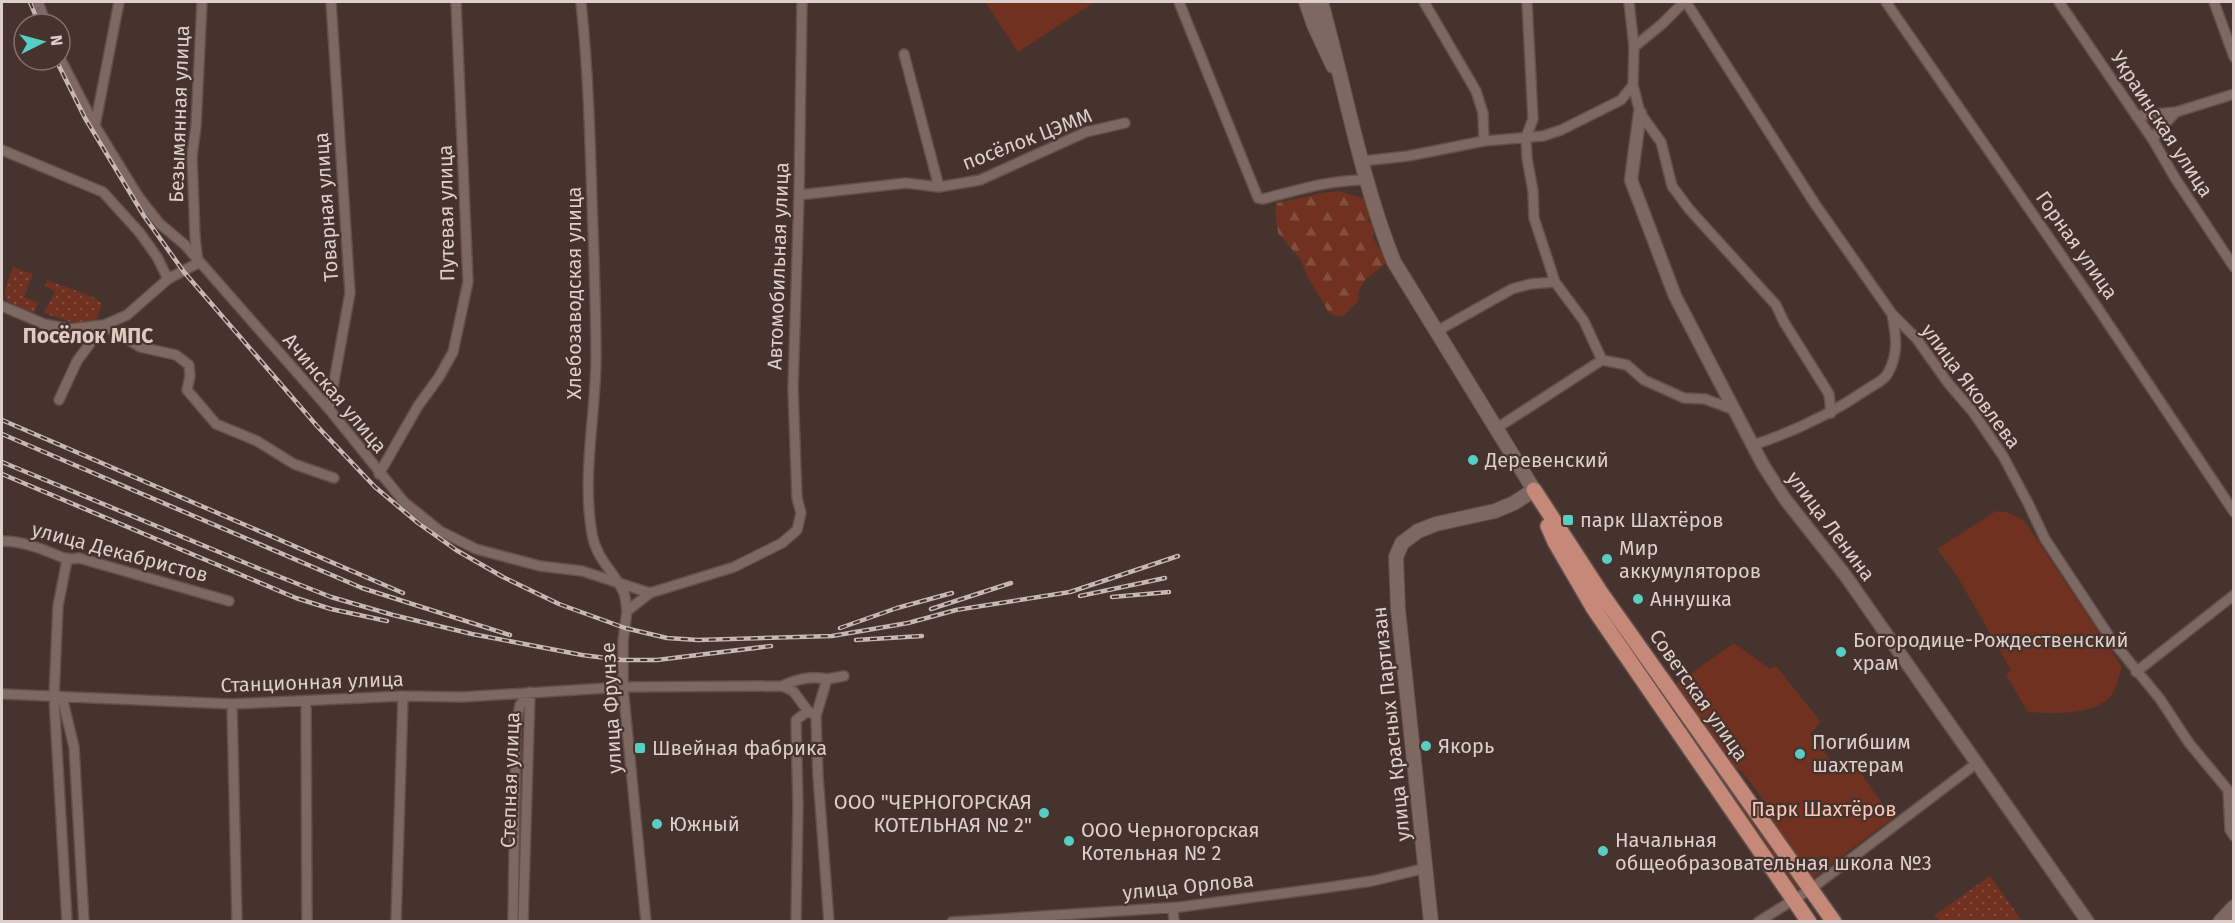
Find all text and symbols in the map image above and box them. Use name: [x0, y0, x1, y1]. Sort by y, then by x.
north arrow: [12, 12, 72, 72]
street label: Безымянная улица: [164, 25, 194, 203]
text: N: [46, 34, 66, 47]
street label: Украинская улица: [2106, 46, 2218, 202]
street label: посёлок ЦЭММ: [959, 103, 1095, 175]
street label: Товарная улица: [309, 132, 343, 282]
street label: Путевая улица: [433, 144, 459, 282]
street label: Автомобильная улица: [762, 162, 794, 370]
street label: Хлебозаводская улица: [562, 186, 586, 400]
street label: Горная улица: [2031, 186, 2123, 304]
street label: улица Яковлева: [1916, 319, 2026, 453]
district label: Посёлок МПС: [23, 323, 153, 349]
street label: Ачинская улица: [278, 328, 392, 458]
place label: Деревенский: [1484, 448, 1609, 472]
marker: Деревенский: [1466, 453, 1480, 467]
street label: улица Ленина: [1782, 466, 1880, 586]
place label: парк Шахтёров: [1580, 508, 1724, 532]
marker: парк Шахтёров: [1561, 513, 1575, 527]
street label: улица Декабристов: [29, 517, 211, 587]
place label: Мир аккумуляторов: [1619, 536, 1761, 583]
marker: Мир аккумуляторов: [1600, 552, 1614, 566]
place label: Аннушка: [1650, 587, 1732, 611]
marker: Аннушка: [1631, 592, 1645, 606]
street label: улица Красных Партизан: [1367, 606, 1415, 842]
street label: Советская улица: [1645, 625, 1753, 765]
place label: Богородице-Рождественский храм: [1853, 628, 2128, 675]
street label: улица Фрунзе: [596, 642, 626, 774]
marker: Богородице-Рождественский храм: [1834, 645, 1848, 659]
street label: Станционная улица: [220, 667, 404, 697]
street label: Степная улица: [496, 712, 524, 848]
place label: Погибшим шахтерам: [1812, 730, 1911, 777]
place label: Якорь: [1438, 734, 1494, 758]
place label: Швейная фабрика: [652, 736, 827, 760]
marker: Якорь: [1419, 739, 1433, 753]
marker: Швейная фабрика: [633, 741, 647, 755]
marker: Погибшим шахтерам: [1793, 747, 1807, 761]
place label: ООО "ЧЕРНОГОРСКАЯ КОТЕЛЬНАЯ № 2": [834, 790, 1032, 837]
park label: Парк Шахтёров: [1751, 797, 1897, 821]
marker: ООО "ЧЕРНОГОРСКАЯ КОТЕЛЬНАЯ № 2": [1037, 806, 1051, 820]
place label: Южный: [669, 812, 740, 836]
marker: Южный: [650, 817, 664, 831]
place label: ООО Черногорская Котельная № 2: [1081, 818, 1260, 865]
place label: Начальная общеобразовательная школа №3: [1615, 828, 1932, 875]
marker: ООО Черногорская Котельная № 2: [1062, 834, 1076, 848]
marker: Начальная общеобразовательная школа №3: [1596, 844, 1610, 858]
street label: улица Орлова: [1121, 867, 1255, 905]

